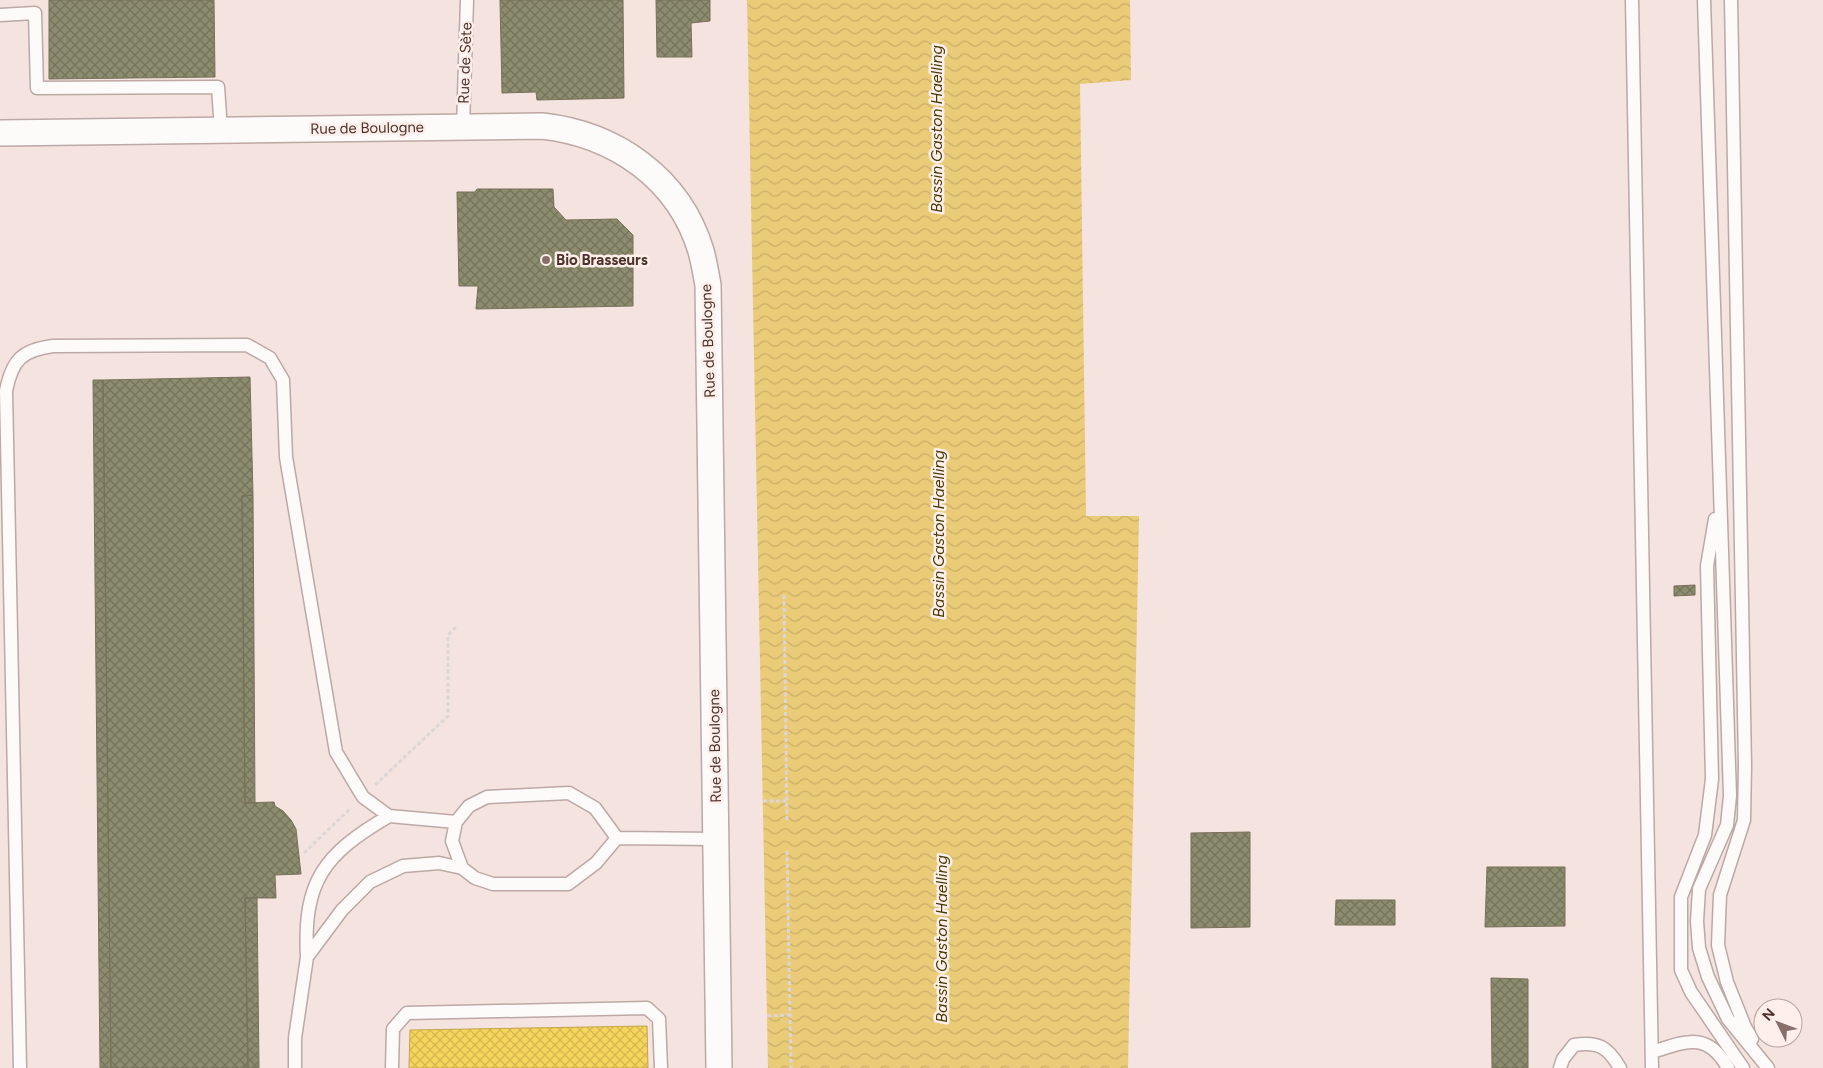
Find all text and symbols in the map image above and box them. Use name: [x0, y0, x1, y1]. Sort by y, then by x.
street label: Rue de Sète: [455, 22, 475, 104]
water label: Bassin Gaston Haelling: [927, 45, 946, 213]
street label: Rue de Boulogne: [310, 118, 424, 138]
place label: Bio Brasseurs: [556, 251, 648, 269]
marker: Bio Brasseurs: [540, 254, 552, 266]
street label: Rue de Boulogne: [697, 284, 719, 398]
water label: Bassin Gaston Haelling: [929, 450, 948, 618]
street label: Rue de Boulogne: [705, 689, 725, 803]
water label: Bassin Gaston Haelling: [932, 855, 951, 1023]
north arrow: [1753, 998, 1803, 1048]
text: N: [1759, 1005, 1779, 1024]

